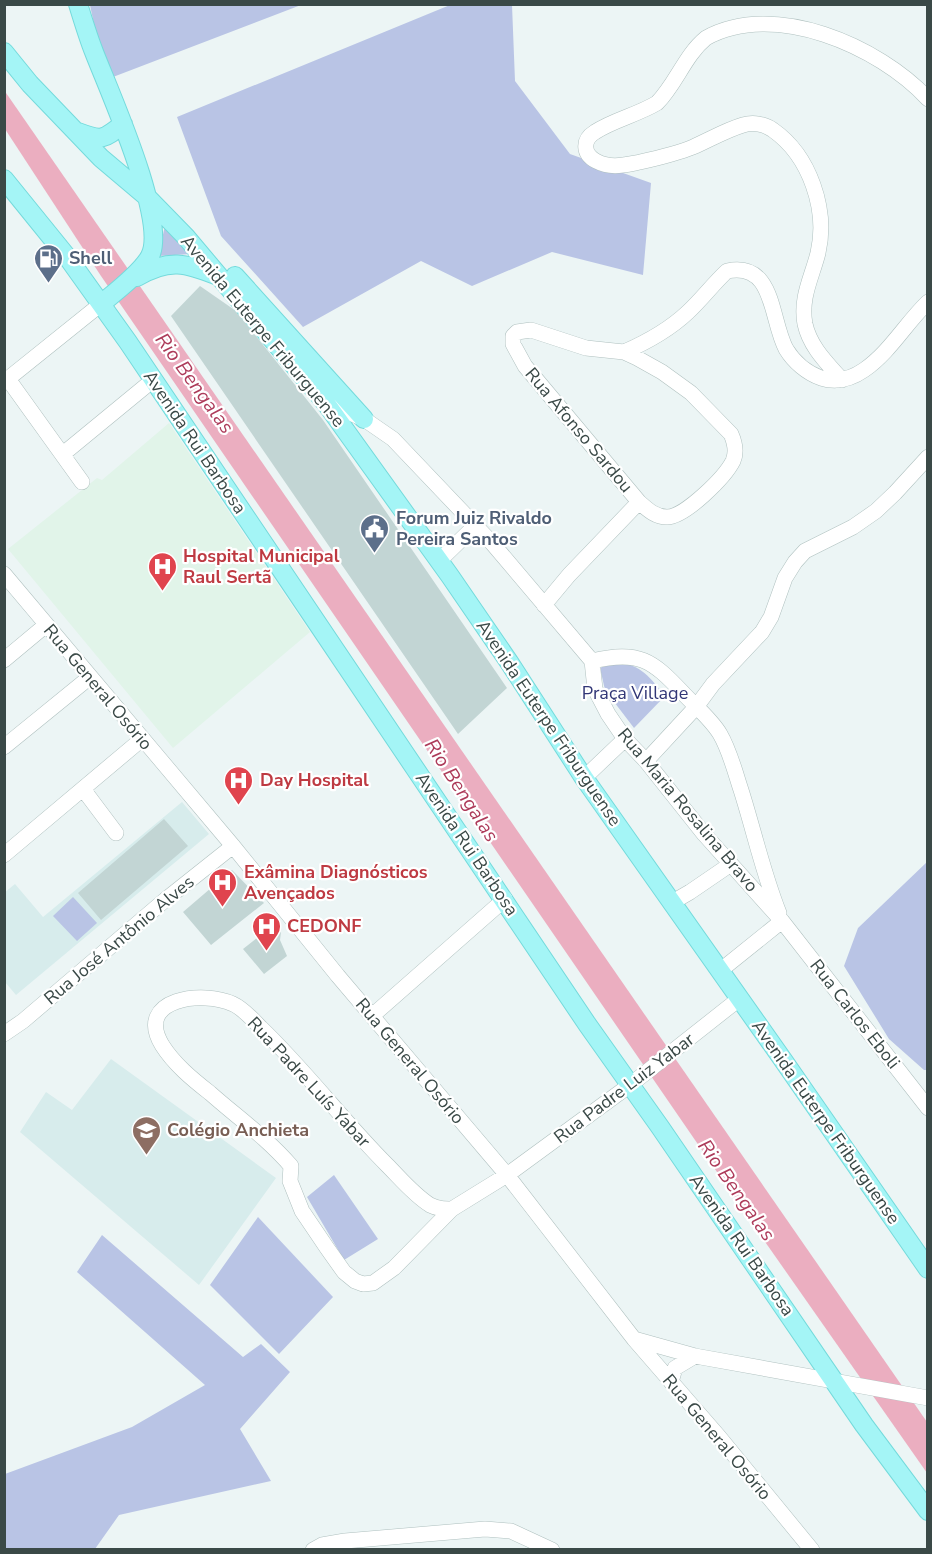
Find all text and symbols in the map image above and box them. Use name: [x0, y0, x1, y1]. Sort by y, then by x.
street label: Avenida Euterpe Friburguense: [175, 230, 351, 432]
fuel station icon: Shell: [32, 242, 64, 284]
place label: Shell: [69, 246, 112, 270]
water label: Rio Bengalas: [149, 328, 240, 439]
street label: Rua Afonso Sardou: [520, 362, 638, 498]
street label: Avenida Rui Barbosa: [138, 366, 252, 518]
place label: Forum Juiz Rivaldo Pereira Santos: [396, 506, 552, 551]
public building icon: Forum Juiz Rivaldo Pereira Santos: [359, 512, 391, 554]
place label: Hospital Municipal Raul Sertã: [183, 544, 340, 589]
hospital icon: Hospital Municipal Raul Sertã: [146, 550, 178, 592]
street label: Avenida Euterpe Friburguense: [471, 615, 627, 831]
street label: Rua General Osório: [38, 619, 158, 755]
park label: Praça Village: [582, 681, 688, 705]
street label: Rua Maria Rosalina Bravo: [612, 723, 764, 897]
water label: Rio Bengalas: [418, 733, 505, 847]
hospital icon: Day Hospital: [223, 764, 255, 806]
place label: Day Hospital: [260, 768, 369, 792]
street label: Avenida Rui Barbosa: [410, 768, 524, 920]
place label: Exâmina Diagnósticos Avençados: [244, 860, 428, 905]
hospital icon: Exâmina Diagnósticos Avençados: [207, 866, 239, 908]
street label: Rua José Antônio Alves: [39, 870, 199, 1010]
hospital icon: CEDONF: [250, 910, 282, 952]
place label: CEDONF: [287, 914, 361, 938]
street label: Rua Carlos Eboli: [805, 954, 905, 1074]
street label: Rua General Osório: [350, 993, 470, 1129]
street label: Rua Padre Luís Yabar: [242, 1012, 376, 1153]
street label: Avenida Euterpe Friburguense: [746, 1015, 906, 1229]
street label: Rua Padre Luiz Yabar: [549, 1027, 700, 1149]
school or university icon: Colégio Anchieta: [130, 1114, 162, 1156]
place label: Colégio Anchieta: [167, 1118, 309, 1142]
water label: Rio Bengalas: [692, 1134, 782, 1246]
street label: Avenida Rui Barbosa: [684, 1169, 800, 1321]
street label: Rua General Osório: [657, 1369, 777, 1505]

